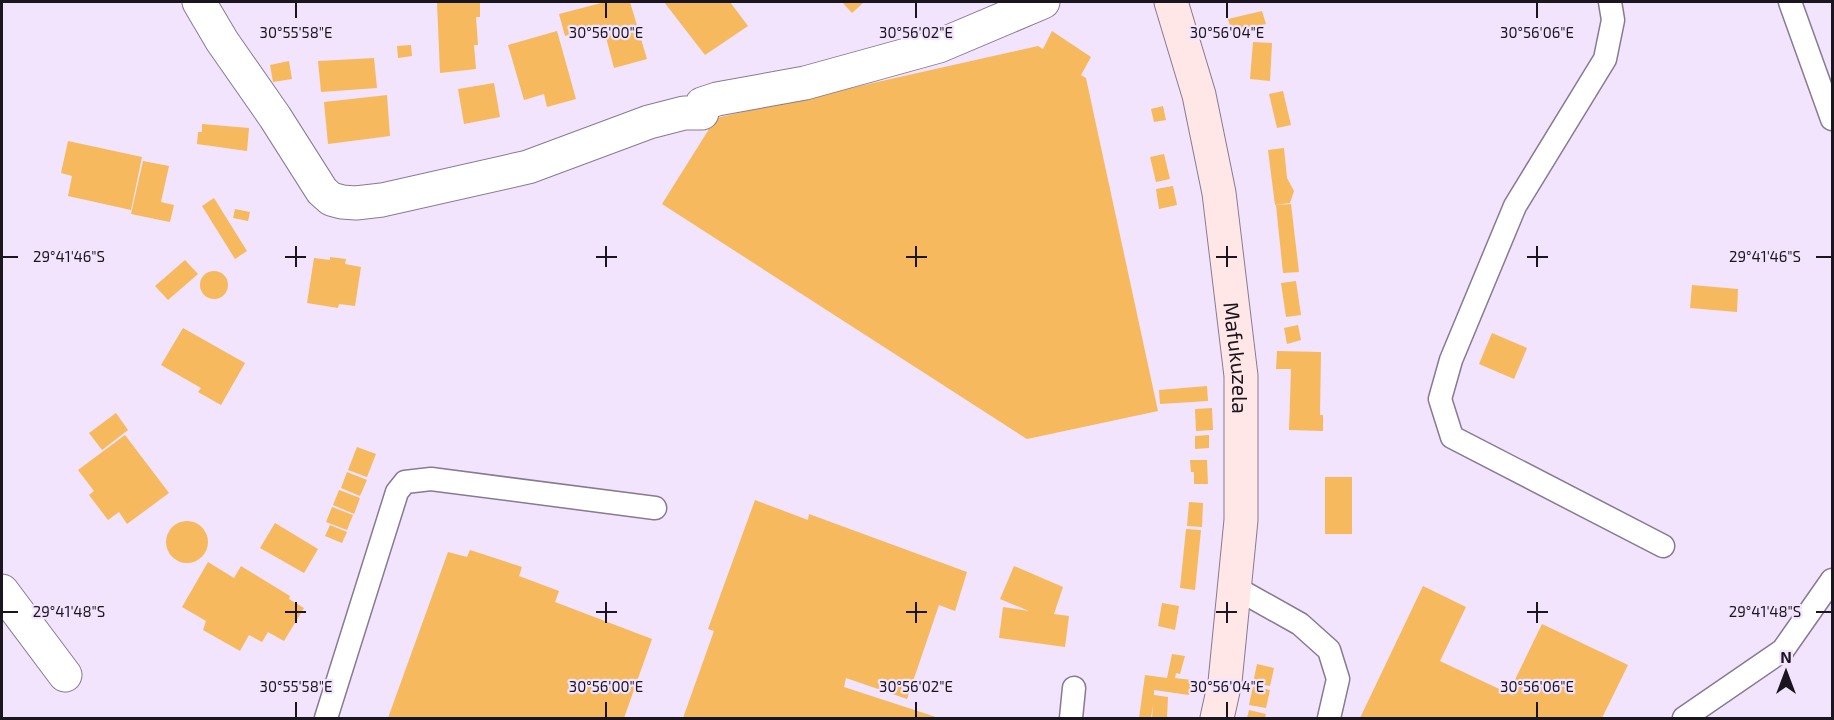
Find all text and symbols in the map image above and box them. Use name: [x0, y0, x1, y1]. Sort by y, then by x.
text: 30°55'58"E: [260, 23, 332, 41]
text: 30°56'00"E: [569, 23, 643, 41]
text: 30°56'02"E: [879, 23, 953, 41]
text: 30°56'04"E: [1190, 23, 1264, 41]
text: 30°56'06"E: [1500, 23, 1574, 41]
text: 29°41'46"S: [33, 247, 105, 265]
text: 29°41'46"S: [1729, 247, 1801, 265]
street label: Mafukuzela: [1220, 300, 1254, 414]
text: 29°41'48"S: [33, 602, 105, 620]
text: 29°41'48"S: [1729, 602, 1801, 620]
north arrow: [1756, 642, 1816, 702]
text: N: [1780, 647, 1792, 666]
text: 30°55'58"E: [260, 677, 332, 695]
text: 30°56'00"E: [569, 677, 643, 695]
text: 30°56'02"E: [879, 677, 953, 695]
text: 30°56'04"E: [1190, 677, 1264, 695]
text: 30°56'06"E: [1500, 677, 1574, 695]

